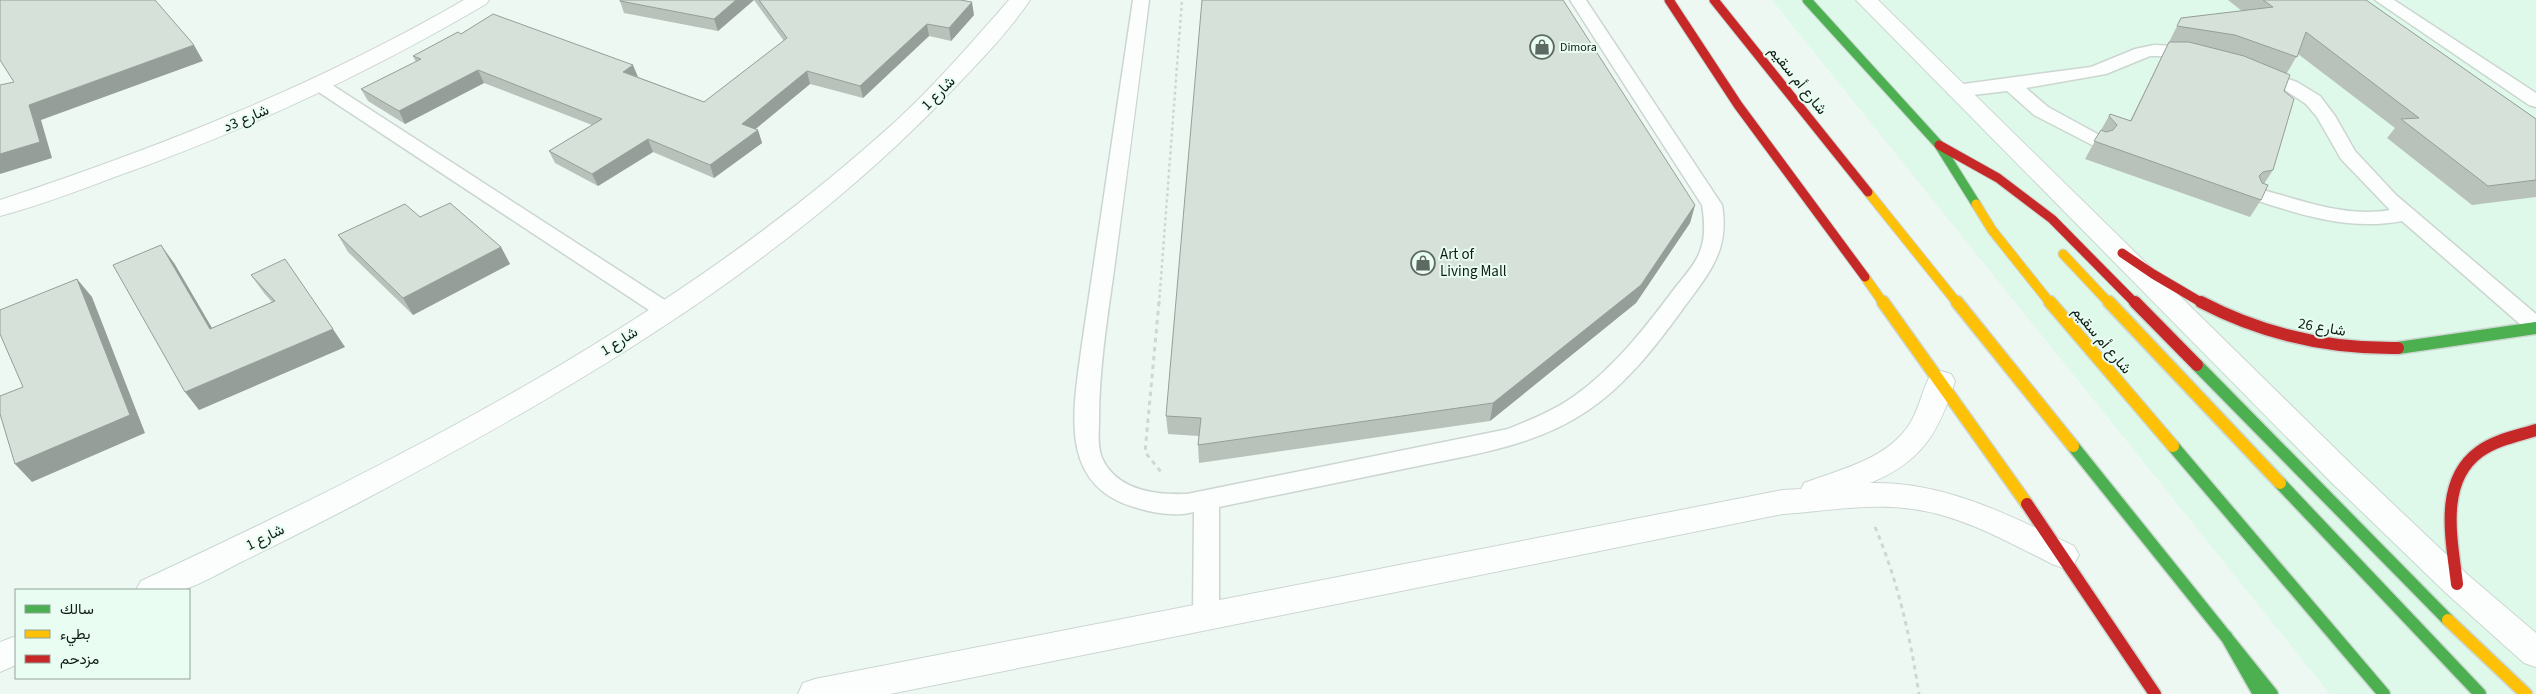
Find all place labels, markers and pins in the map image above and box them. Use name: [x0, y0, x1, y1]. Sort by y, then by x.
shop icon: Dimora: [1529, 34, 1555, 60]
place label: Dimora: [1560, 39, 1597, 56]
place label: Art of Living Mall: [1440, 244, 1507, 282]
shop icon: Art of Living Mall: [1410, 250, 1436, 276]

